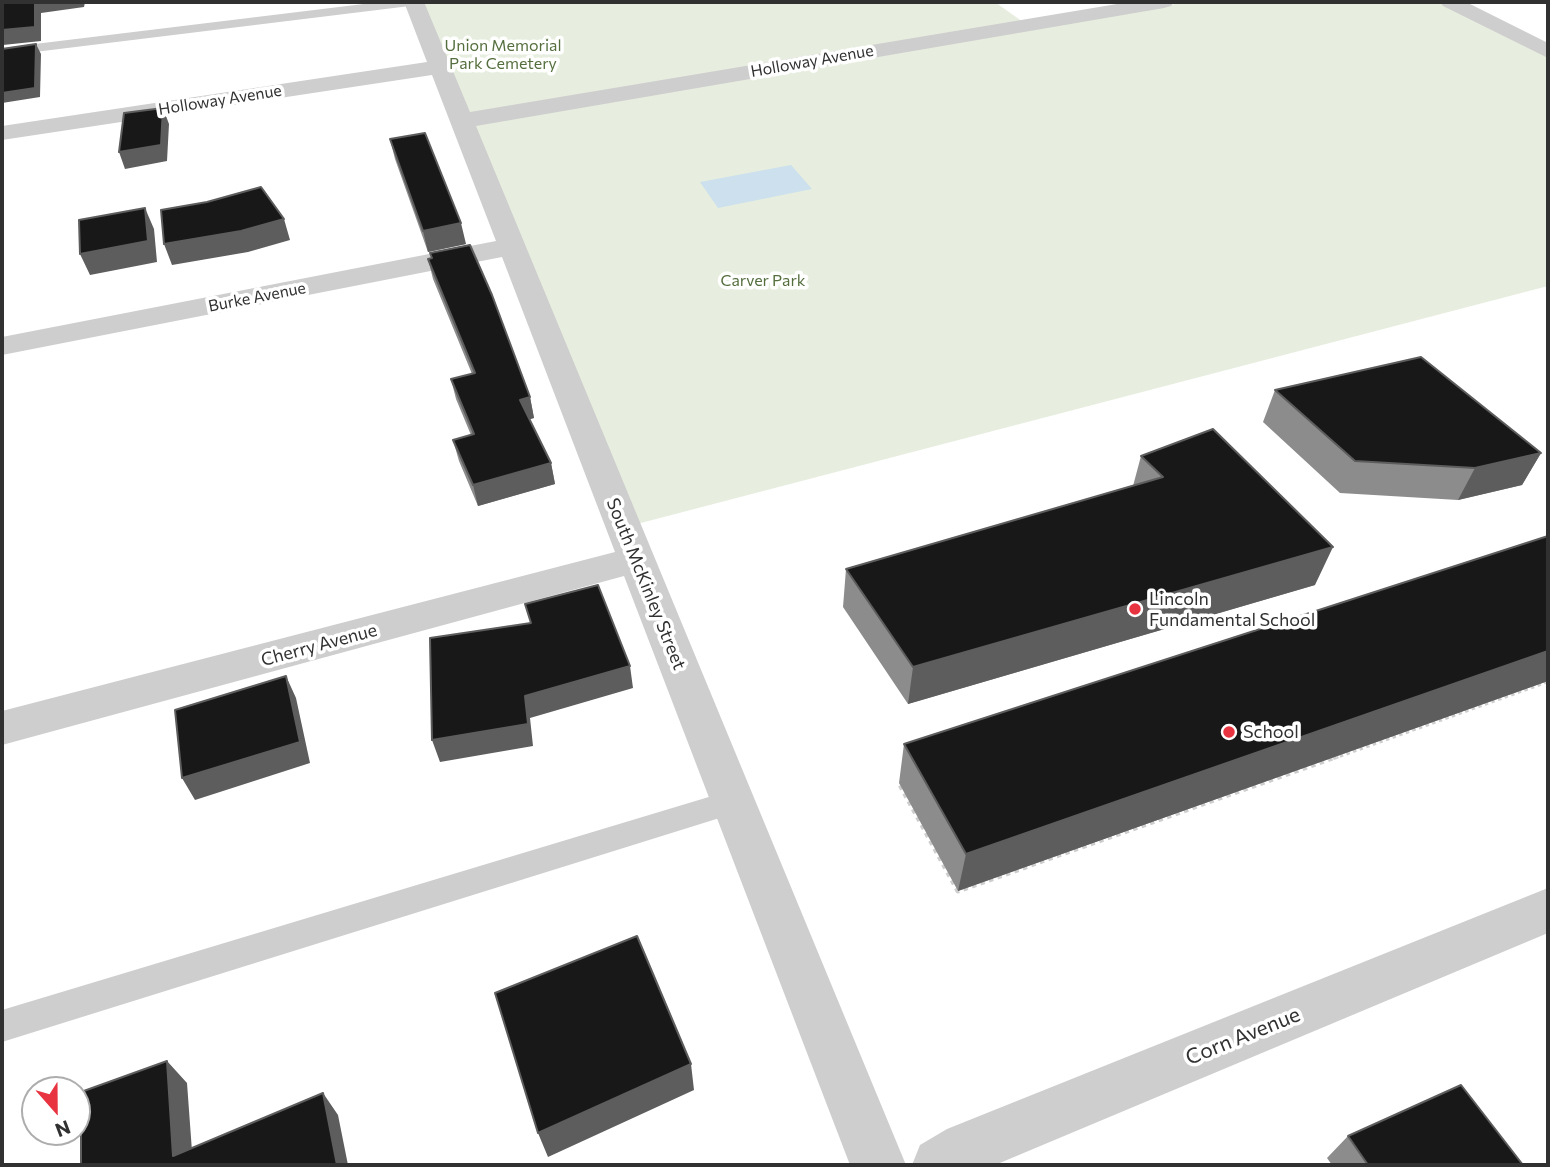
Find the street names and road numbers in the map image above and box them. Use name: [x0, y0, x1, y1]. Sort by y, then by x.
street label: Holloway Avenue: [749, 41, 875, 81]
street label: Holloway Avenue: [157, 81, 283, 119]
street label: Burke Avenue: [207, 278, 307, 316]
street label: South McKinley Street: [602, 495, 690, 673]
street label: Cherry Avenue: [259, 619, 379, 671]
street label: Corn Avenue: [1182, 1002, 1304, 1070]

